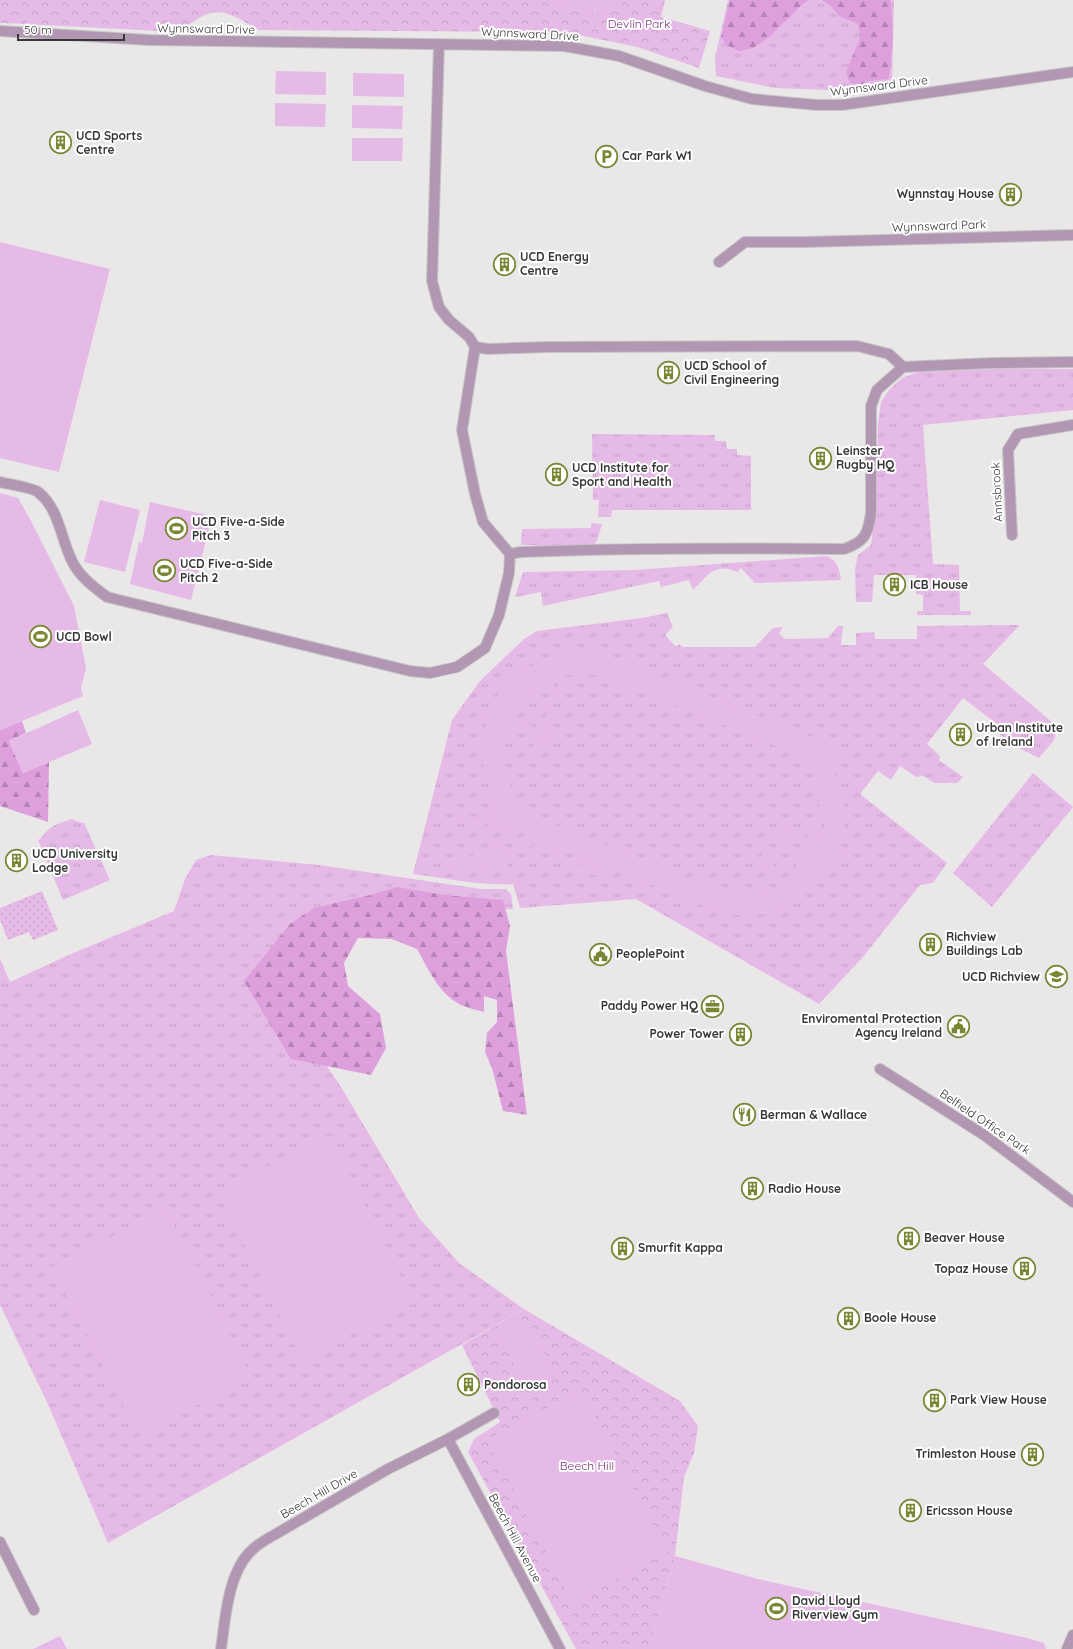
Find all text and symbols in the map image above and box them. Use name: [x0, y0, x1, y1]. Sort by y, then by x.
scale bar: [18, 16, 124, 42]
park label: Devlin Park: [608, 16, 670, 31]
street label: Wynnsward Drive: [157, 20, 255, 37]
text: 50 m: [24, 22, 52, 37]
street label: Wynnsward Drive: [481, 23, 580, 44]
street label: Wynnsward Drive: [829, 72, 929, 99]
place label: UCD Sports Centre: [76, 128, 142, 157]
building icon: UCD Sports Centre: [47, 130, 73, 156]
parking icon: Car Park W1: [593, 143, 619, 169]
place label: Car Park W1: [622, 148, 692, 163]
building icon: Wynnstay House: [997, 181, 1023, 207]
place label: Wynnstay House: [897, 186, 994, 201]
street label: Wynnsward Park: [891, 216, 986, 235]
place label: UCD Energy Centre: [520, 249, 589, 278]
building icon: UCD Energy Centre: [492, 251, 518, 277]
place label: UCD School of Civil Engineering: [684, 358, 779, 387]
building icon: UCD School of Civil Engineering: [656, 360, 682, 386]
place label: Leinster Rugby HQ: [836, 443, 895, 472]
building icon: Leinster Rugby HQ: [807, 445, 833, 471]
place label: UCD Institute for Sport and Health: [572, 460, 672, 489]
building icon: UCD Institute for Sport and Health: [543, 462, 569, 488]
street label: Annsbrook: [987, 462, 1006, 522]
place label: UCD Five-a-Side Pitch 3: [192, 514, 285, 543]
sports icon: UCD Five-a-Side Pitch 3: [163, 516, 189, 542]
place label: UCD Five-a-Side Pitch 2: [180, 556, 273, 585]
sports icon: UCD Five-a-Side Pitch 2: [152, 558, 178, 584]
building icon: ICB House: [882, 572, 908, 598]
place label: ICB House: [910, 577, 968, 592]
sports icon: UCD Bowl: [27, 624, 53, 650]
place label: UCD Bowl: [56, 629, 112, 644]
place label: Urban Institute of Ireland: [976, 720, 1063, 749]
building icon: Urban Institute of Ireland: [948, 722, 974, 748]
place label: UCD University Lodge: [32, 846, 118, 875]
building icon: UCD University Lodge: [3, 848, 29, 874]
place label: Richview Buildings Lab: [946, 929, 1023, 958]
building icon: Richview Buildings Lab: [918, 931, 944, 957]
public building icon: PeoplePoint: [588, 941, 614, 967]
place label: PeoplePoint: [616, 946, 685, 961]
school or university icon: UCD Richview: [1043, 964, 1069, 990]
place label: UCD Richview: [962, 969, 1040, 984]
office icon: Paddy Power HQ: [700, 993, 726, 1019]
place label: Paddy Power HQ: [601, 998, 699, 1013]
place label: Enviromental Protection Agency Ireland: [801, 1011, 942, 1040]
public building icon: Enviromental Protection Agency Ireland: [945, 1013, 971, 1039]
building icon: Power Tower: [727, 1021, 753, 1047]
place label: Power Tower: [649, 1026, 724, 1041]
street label: Belfield Office Park: [937, 1086, 1034, 1158]
restaurant icon: Berman & Wallace: [731, 1102, 757, 1128]
place label: Berman & Wallace: [760, 1107, 867, 1122]
building icon: Radio House: [740, 1176, 766, 1202]
place label: Radio House: [768, 1181, 841, 1196]
building icon: Beaver House: [895, 1225, 921, 1251]
place label: Beaver House: [924, 1230, 1005, 1245]
building icon: Smurfit Kappa: [609, 1235, 635, 1261]
place label: Smurfit Kappa: [638, 1240, 723, 1255]
building icon: Topaz House: [1011, 1256, 1037, 1282]
place label: Topaz House: [934, 1261, 1008, 1276]
building icon: Boole House: [835, 1305, 861, 1331]
place label: Boole House: [864, 1310, 936, 1325]
building icon: Pondorosa: [455, 1372, 481, 1398]
place label: Pondorosa: [484, 1377, 547, 1392]
building icon: Park View House: [922, 1387, 948, 1413]
place label: Park View House: [950, 1392, 1047, 1407]
building icon: Trimleston House: [1019, 1441, 1045, 1467]
place label: Trimleston House: [915, 1446, 1016, 1461]
park label: Beech Hill: [560, 1458, 614, 1473]
street label: Beech Hill Drive: [278, 1465, 360, 1522]
street label: Beech Hill Avenue: [486, 1491, 545, 1585]
building icon: Ericsson House: [898, 1498, 924, 1524]
place label: Ericsson House: [926, 1503, 1013, 1518]
place label: David Lloyd Riverview Gym: [792, 1593, 878, 1622]
sports icon: David Lloyd Riverview Gym: [764, 1595, 790, 1621]

